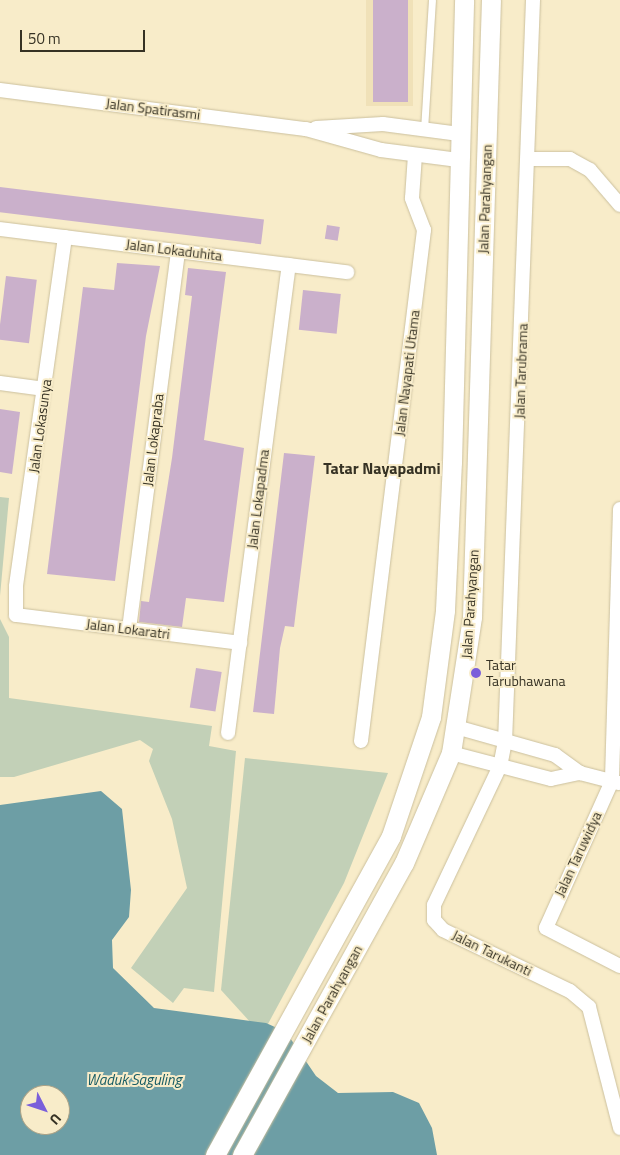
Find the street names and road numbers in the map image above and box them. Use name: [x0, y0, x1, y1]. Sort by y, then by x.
street label: Jalan Spatirasmi: [105, 95, 201, 123]
street label: Jalan Parahyangan: [475, 144, 495, 254]
street label: Jalan Lokaduhita: [125, 236, 223, 264]
street label: Jalan Nayapati Utama: [391, 309, 423, 437]
street label: Jalan Tarubrama: [511, 323, 531, 419]
street label: Jalan Lokasunya: [25, 378, 55, 474]
street label: Jalan Lokapraba: [139, 393, 167, 487]
street label: Jalan Lokapadma: [244, 448, 272, 550]
street label: Jalan Parahyangan: [458, 549, 482, 659]
street label: Jalan Lokaratri: [85, 616, 171, 642]
street label: Jalan Taruwidya: [551, 809, 605, 899]
street label: Jalan Tarukanti: [449, 927, 535, 979]
street label: Jalan Parahyangan: [298, 942, 366, 1046]

